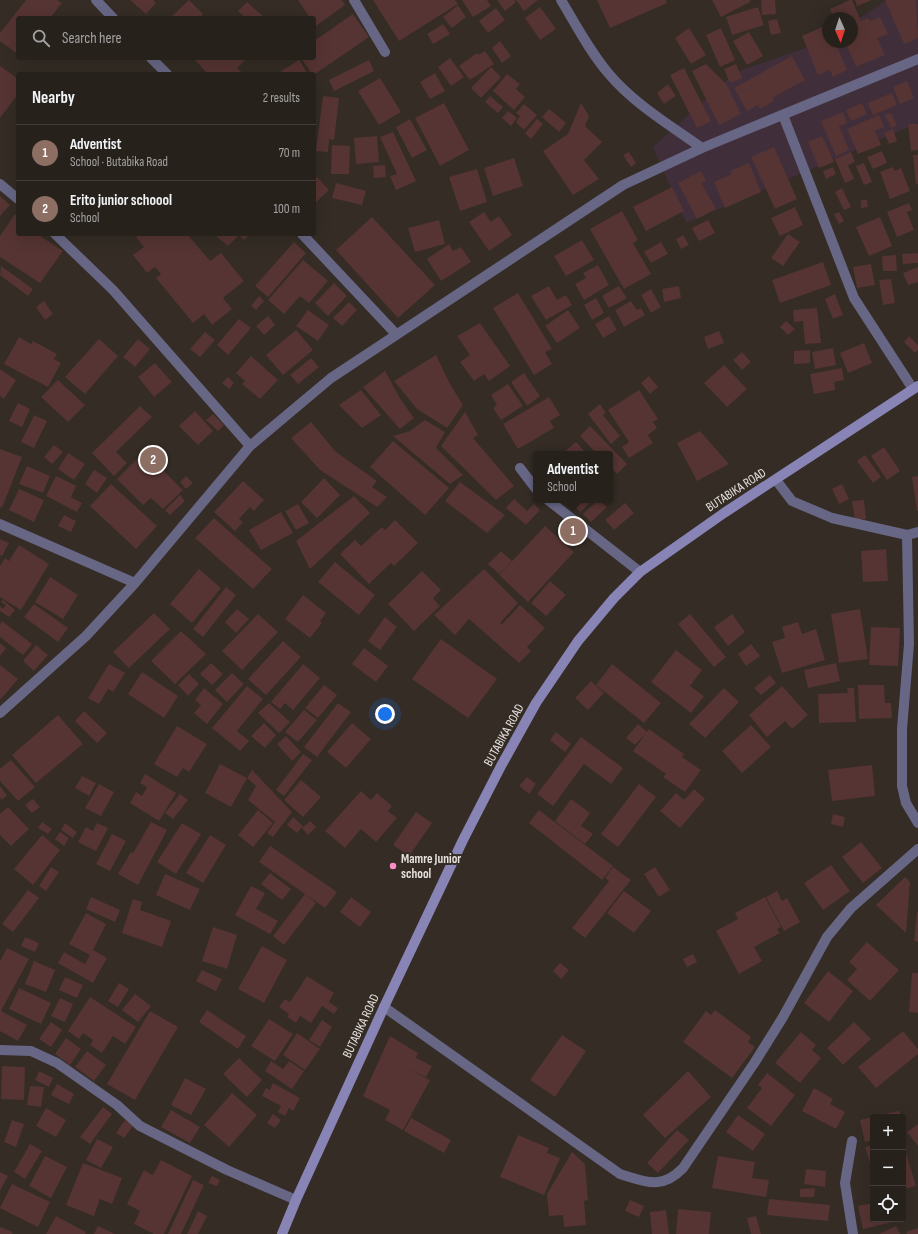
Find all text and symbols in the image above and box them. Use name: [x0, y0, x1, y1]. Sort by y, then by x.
north arrow: [822, 12, 858, 48]
search box: [16, 16, 316, 60]
icon: search: [30, 27, 52, 49]
text: Search here: [62, 29, 122, 48]
text: Nearby: [32, 88, 75, 108]
text: 2 results: [263, 90, 300, 106]
text: Adventist: [70, 135, 122, 154]
text: 1: [42, 145, 48, 161]
text: 70 m: [279, 145, 300, 161]
text: School · Butabika Road: [70, 154, 168, 170]
text: Erito junior schoool: [70, 191, 172, 210]
text: 2: [42, 201, 48, 217]
text: 100 m: [273, 201, 300, 217]
text: School: [70, 210, 100, 226]
pin: 2: [140, 445, 166, 475]
popup: [533, 451, 613, 503]
text: Adventist: [547, 460, 599, 479]
street label: BUTABIKA ROAD: [703, 465, 769, 515]
text: School: [547, 479, 577, 495]
pin: 1: [560, 516, 586, 546]
street label: BUTABIKA ROAD: [480, 701, 528, 769]
your location: [375, 704, 395, 724]
place label: Mamre Junior school: [401, 851, 461, 882]
marker: Mamre Junior school: [388, 861, 398, 871]
street label: BUTABIKA ROAD: [339, 991, 383, 1061]
map controls: [870, 1114, 906, 1222]
button: +: [870, 1114, 906, 1150]
button: −: [870, 1150, 906, 1186]
button: locate: [870, 1186, 906, 1222]

